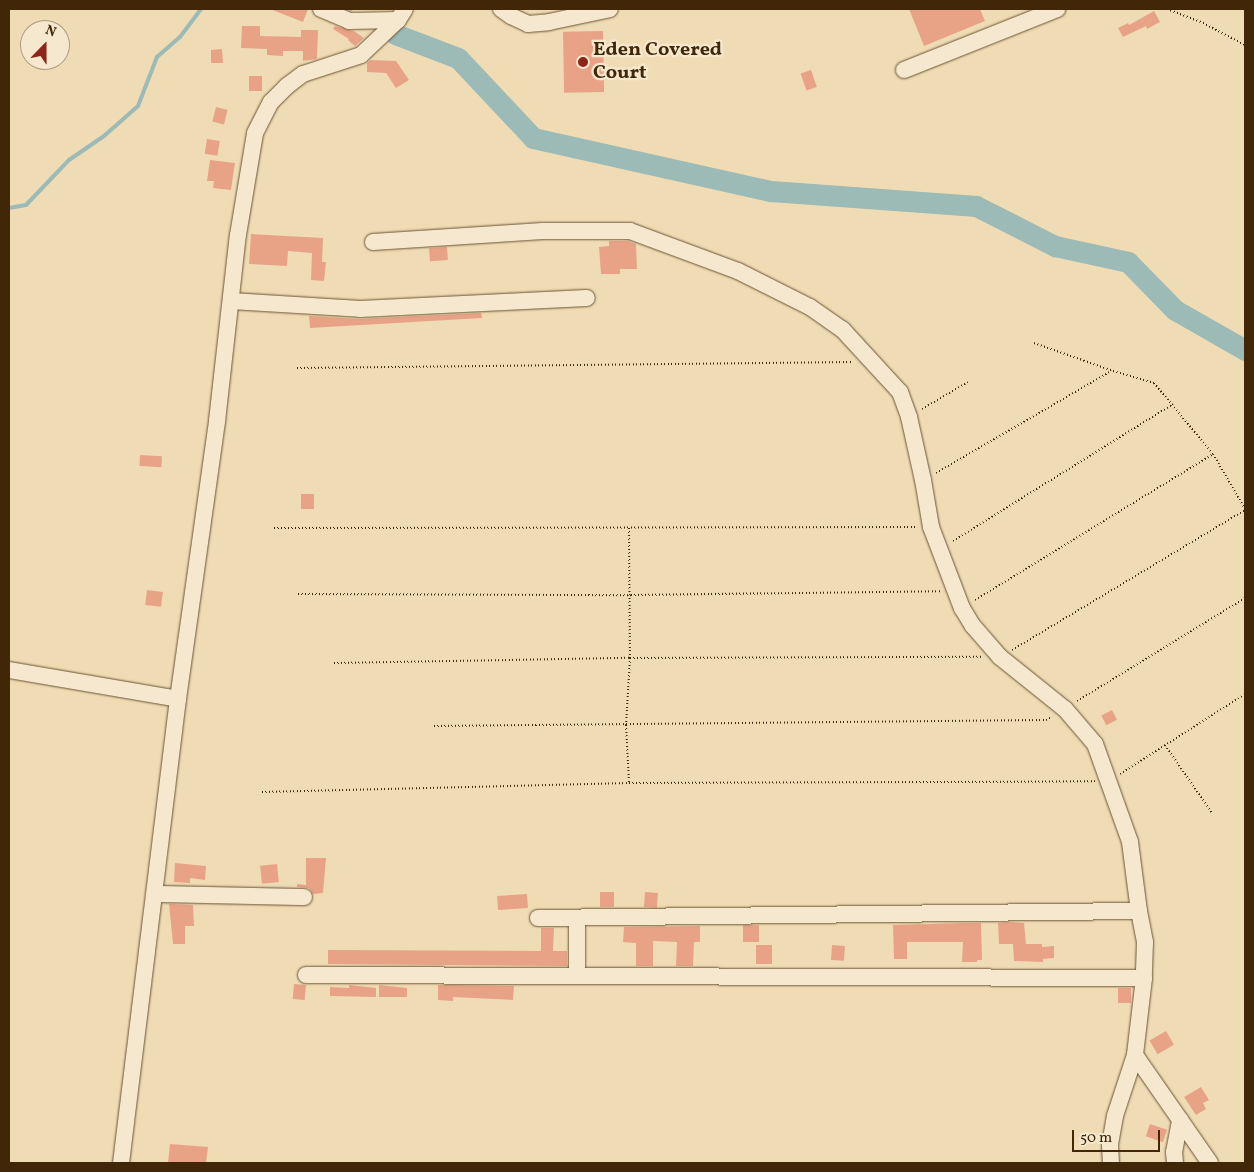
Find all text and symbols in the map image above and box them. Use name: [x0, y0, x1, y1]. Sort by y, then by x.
north arrow: [20, 20, 70, 70]
text: N: [42, 21, 59, 42]
place label: Eden Covered Court: [593, 39, 722, 86]
marker: Eden Covered Court: [577, 56, 589, 68]
scale bar: [1074, 1120, 1162, 1152]
text: 50 m: [1080, 1128, 1112, 1149]

